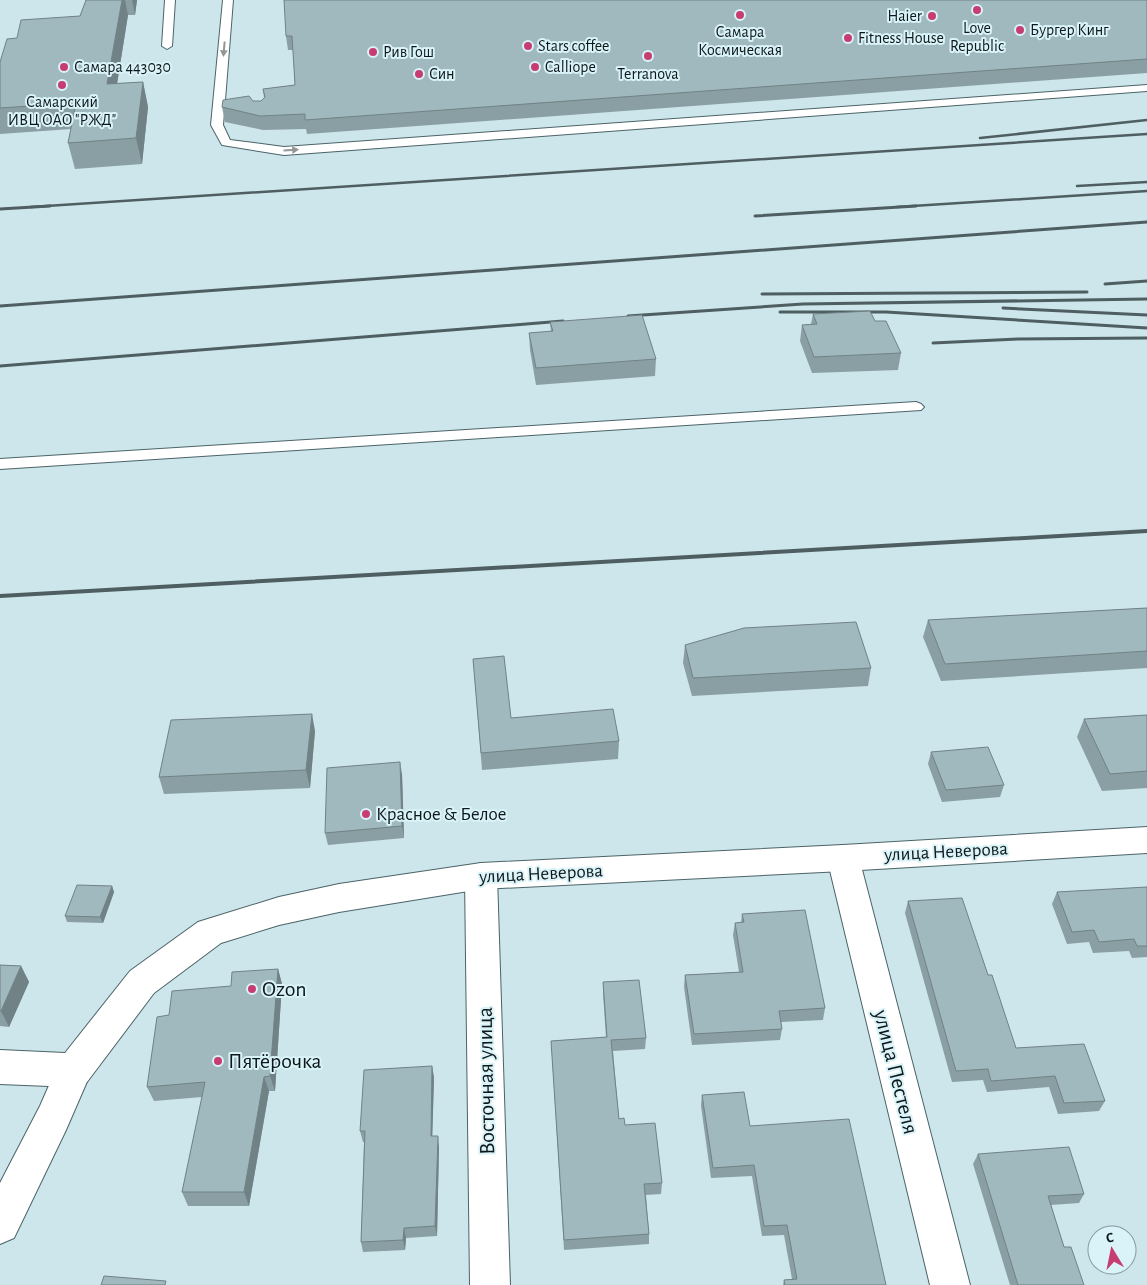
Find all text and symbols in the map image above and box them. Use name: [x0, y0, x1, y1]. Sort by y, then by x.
marker: Love Republic: [971, 4, 983, 16]
place label: Haier: [888, 8, 923, 24]
marker: Самара Космическая: [734, 9, 746, 21]
marker: Haier: [926, 10, 938, 22]
place label: Love Republic: [950, 20, 1004, 54]
place label: Бургер Кинг: [1030, 22, 1109, 39]
place label: Самара Космическая: [698, 24, 782, 58]
marker: Бургер Кинг: [1014, 24, 1026, 36]
place label: Fitness House: [858, 30, 944, 46]
marker: Fitness House: [842, 32, 854, 44]
place label: Stars coffee: [538, 38, 609, 54]
marker: Stars coffee: [522, 40, 534, 52]
one-way arrow: [220, 41, 228, 57]
place label: Рив Гош: [383, 44, 434, 60]
marker: Рив Гош: [367, 46, 379, 58]
marker: Terranova: [642, 50, 654, 62]
place label: Самара 443030: [74, 59, 171, 75]
place label: Calliope: [545, 59, 596, 75]
marker: Самара 443030: [58, 61, 70, 73]
marker: Calliope: [529, 61, 541, 73]
place label: Син: [429, 66, 455, 82]
place label: Terranova: [617, 66, 679, 82]
marker: Син: [413, 68, 425, 80]
marker: Самарский ИВЦ ОАО "РЖД": [56, 79, 68, 91]
place label: Самарский ИВЦ ОАО "РЖД": [8, 94, 116, 128]
one-way arrow: [283, 145, 299, 153]
place label: Красное & Белое: [376, 805, 507, 824]
marker: Красное & Белое: [360, 808, 372, 820]
street label: улица Неверова: [883, 839, 1009, 865]
street label: улица Неверова: [478, 861, 604, 887]
place label: Ozon: [262, 978, 307, 1000]
marker: Ozon: [246, 983, 258, 995]
street label: Восточная улица: [474, 1007, 498, 1155]
street label: улица Пестеля: [870, 1007, 922, 1136]
place label: Пятёрочка: [228, 1050, 322, 1072]
marker: Пятёрочка: [212, 1055, 224, 1067]
north arrow: [1087, 1225, 1137, 1275]
text: С: [1105, 1231, 1115, 1246]

